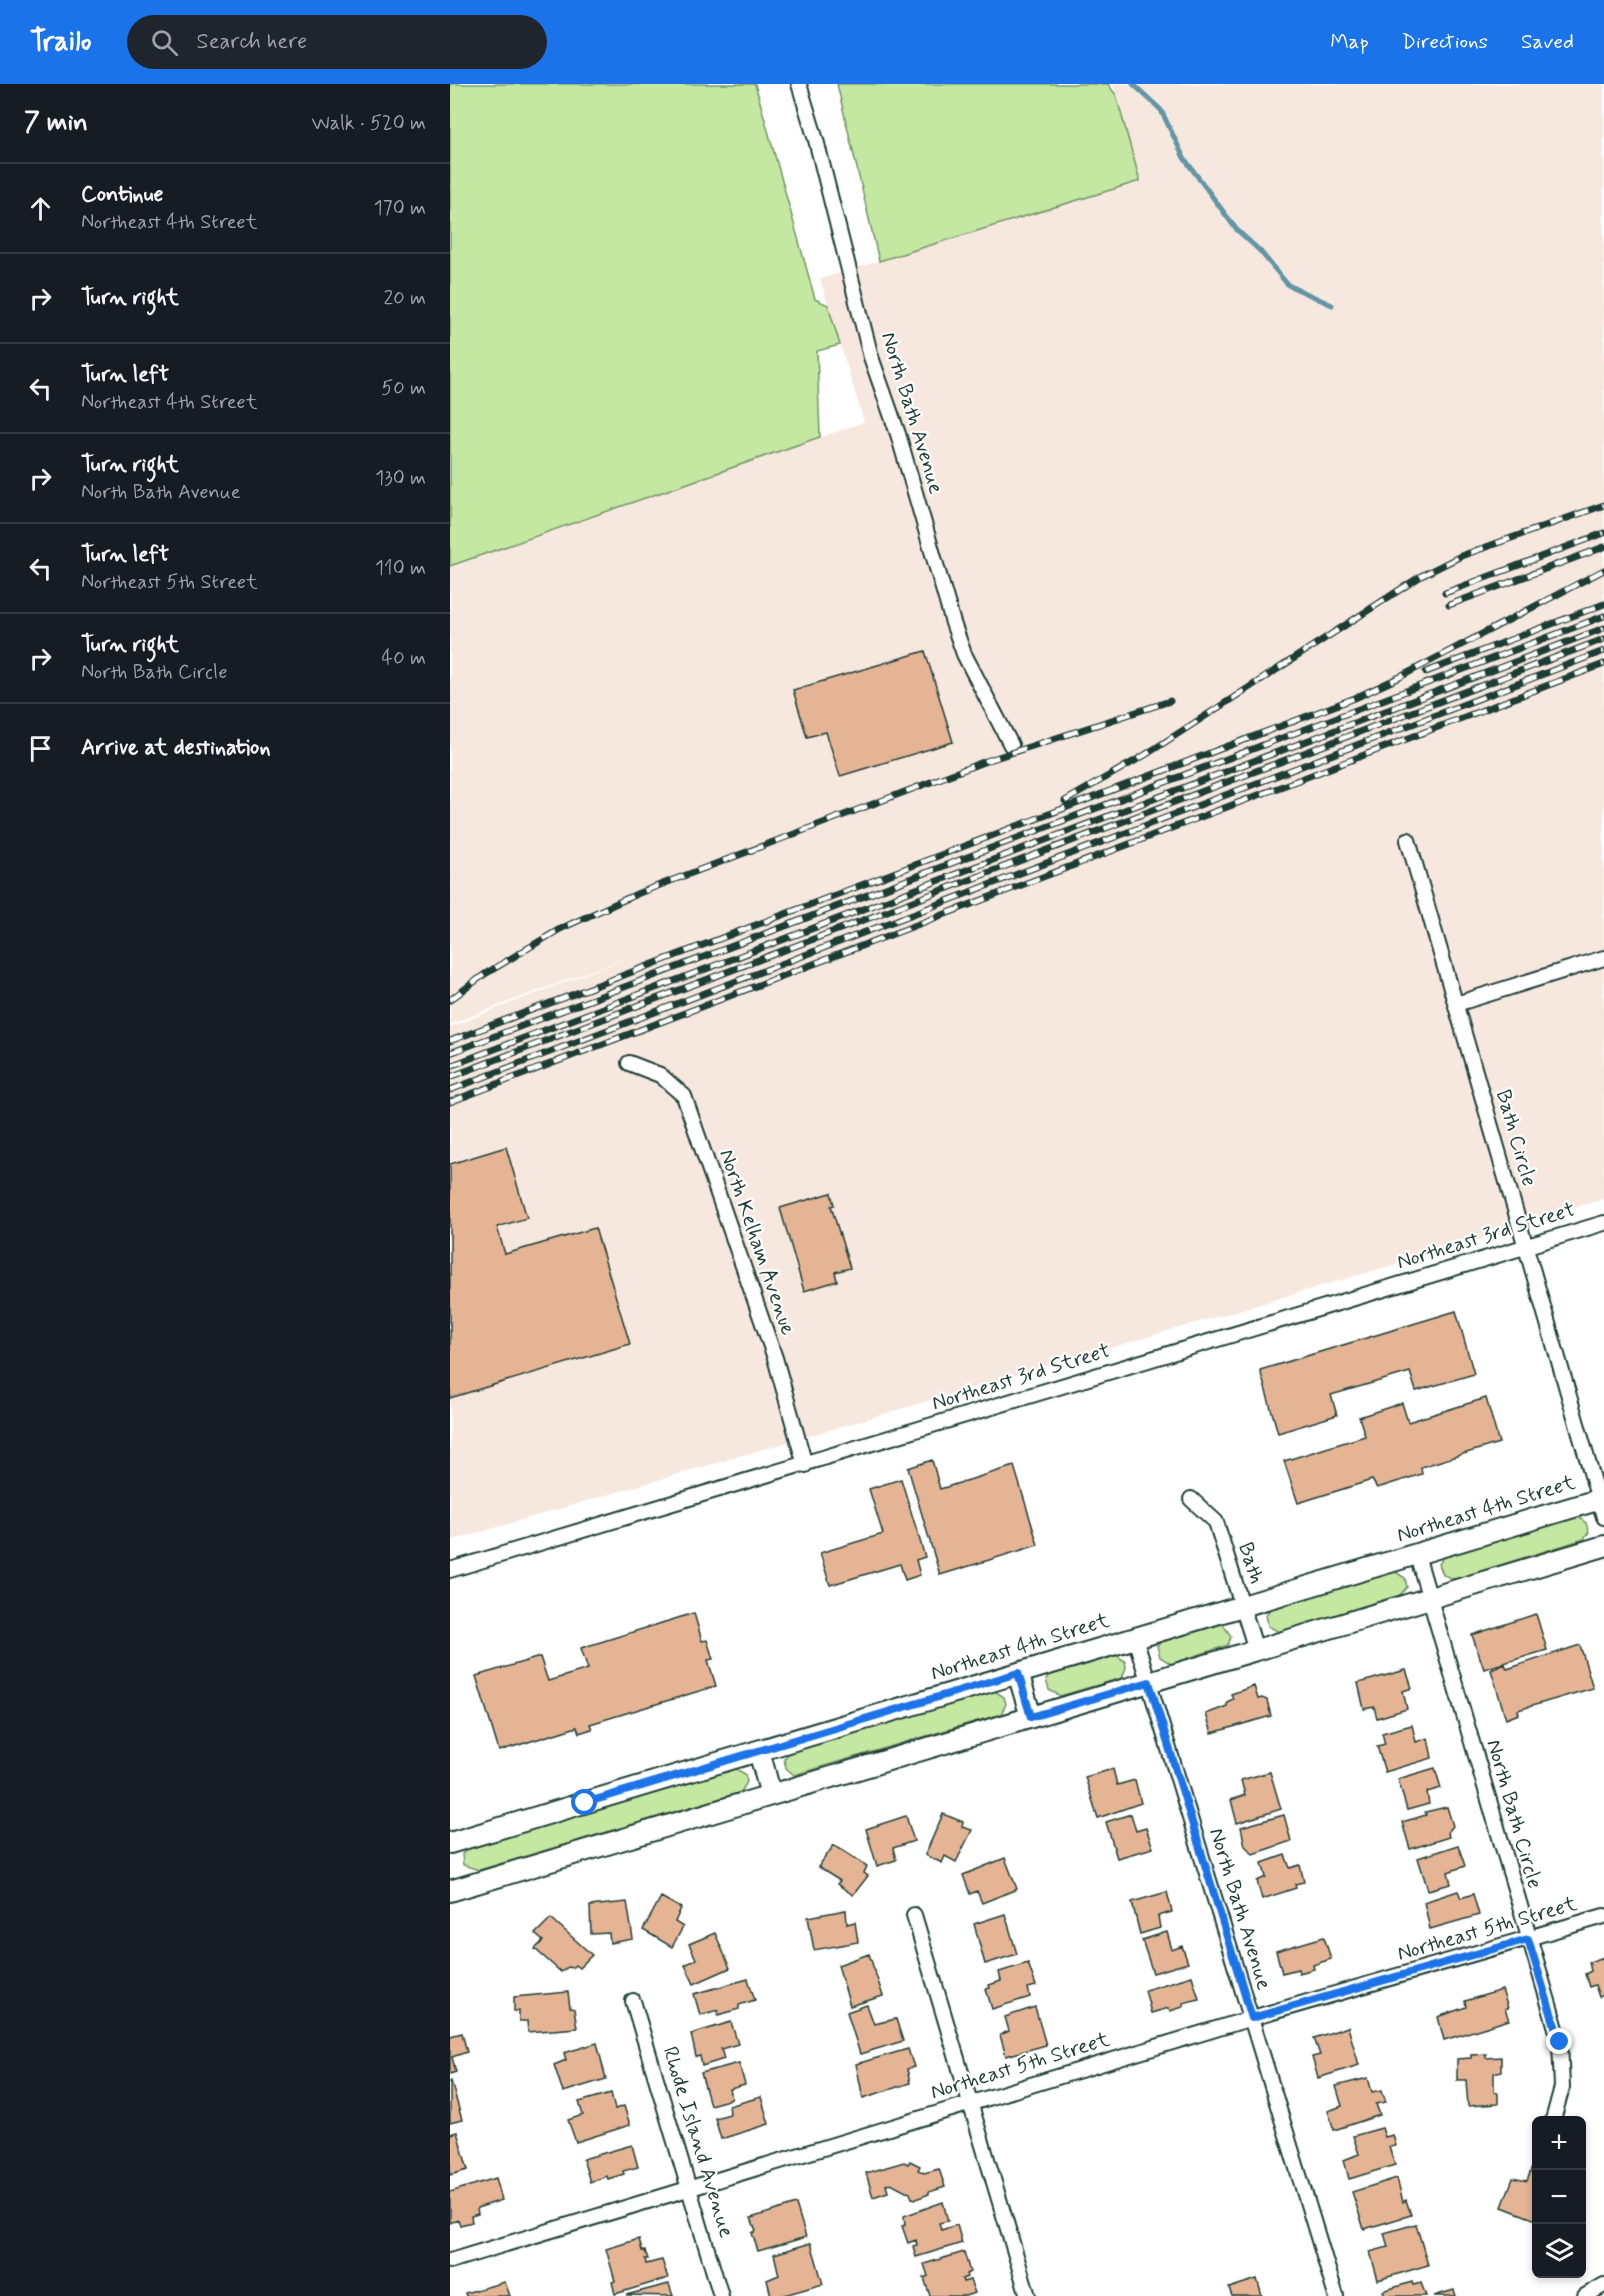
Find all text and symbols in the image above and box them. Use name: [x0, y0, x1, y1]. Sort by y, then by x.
search box: [127, 15, 547, 69]
text: Trailo: [30, 24, 91, 61]
icon: search: [148, 26, 181, 59]
text: Search here: [196, 28, 307, 56]
text: Map: [1330, 28, 1369, 56]
text: Directions: [1402, 28, 1488, 56]
text: Saved: [1521, 28, 1574, 56]
text: 7 min: [24, 106, 88, 140]
text: Walk · 520 m: [312, 110, 426, 137]
text: Continue: [81, 181, 163, 209]
icon: ahead: [24, 192, 57, 225]
text: 170 m: [374, 195, 426, 222]
text: Northeast 4th Street: [81, 209, 257, 236]
icon: right: [24, 282, 57, 315]
text: Turn right: [81, 284, 179, 312]
text: 20 m: [383, 285, 426, 312]
street label: North Bath Avenue: [874, 329, 950, 497]
text: Turn left: [81, 361, 169, 389]
icon: left: [24, 372, 57, 405]
text: 50 m: [381, 375, 426, 402]
text: Northeast 4th Street: [81, 389, 257, 416]
text: Turn right: [81, 451, 179, 479]
icon: right: [24, 462, 57, 495]
text: 130 m: [375, 465, 426, 492]
text: North Bath Avenue: [81, 479, 241, 506]
text: Turn left: [81, 541, 169, 569]
icon: left: [24, 552, 57, 585]
text: 110 m: [375, 555, 426, 582]
text: Northeast 5th Street: [81, 569, 258, 596]
text: Turn right: [81, 631, 179, 659]
icon: right: [24, 642, 57, 675]
text: 40 m: [382, 645, 426, 672]
text: North Bath Circle: [81, 659, 227, 686]
icon: arrive: [24, 732, 57, 765]
text: Arrive at destination: [81, 734, 271, 762]
street label: Bath Circle: [1489, 1086, 1543, 1190]
street label: North Kelham Avenue: [712, 1145, 802, 1339]
street label: Northeast 3rd Street: [1394, 1196, 1579, 1276]
street label: Northeast 3rd Street: [929, 1337, 1114, 1417]
street label: Northeast 4th Street: [1393, 1468, 1579, 1549]
street label: Bath: [1231, 1539, 1271, 1587]
street label: Northeast 4th Street: [927, 1606, 1113, 1687]
street label: North Bath Circle: [1479, 1736, 1549, 1892]
route start: [571, 1789, 597, 1815]
street label: North Bath Avenue: [1202, 1825, 1278, 1993]
street label: Northeast 5th Street: [1394, 1890, 1581, 1968]
street label: Northeast 5th Street: [927, 2025, 1113, 2107]
route end: [1546, 2028, 1572, 2054]
street label: Rhode Island Avenue: [656, 2043, 740, 2241]
map controls: [1532, 2116, 1586, 2278]
button: +: [1532, 2116, 1586, 2170]
button: −: [1532, 2170, 1586, 2224]
button: layers: [1532, 2224, 1586, 2278]

